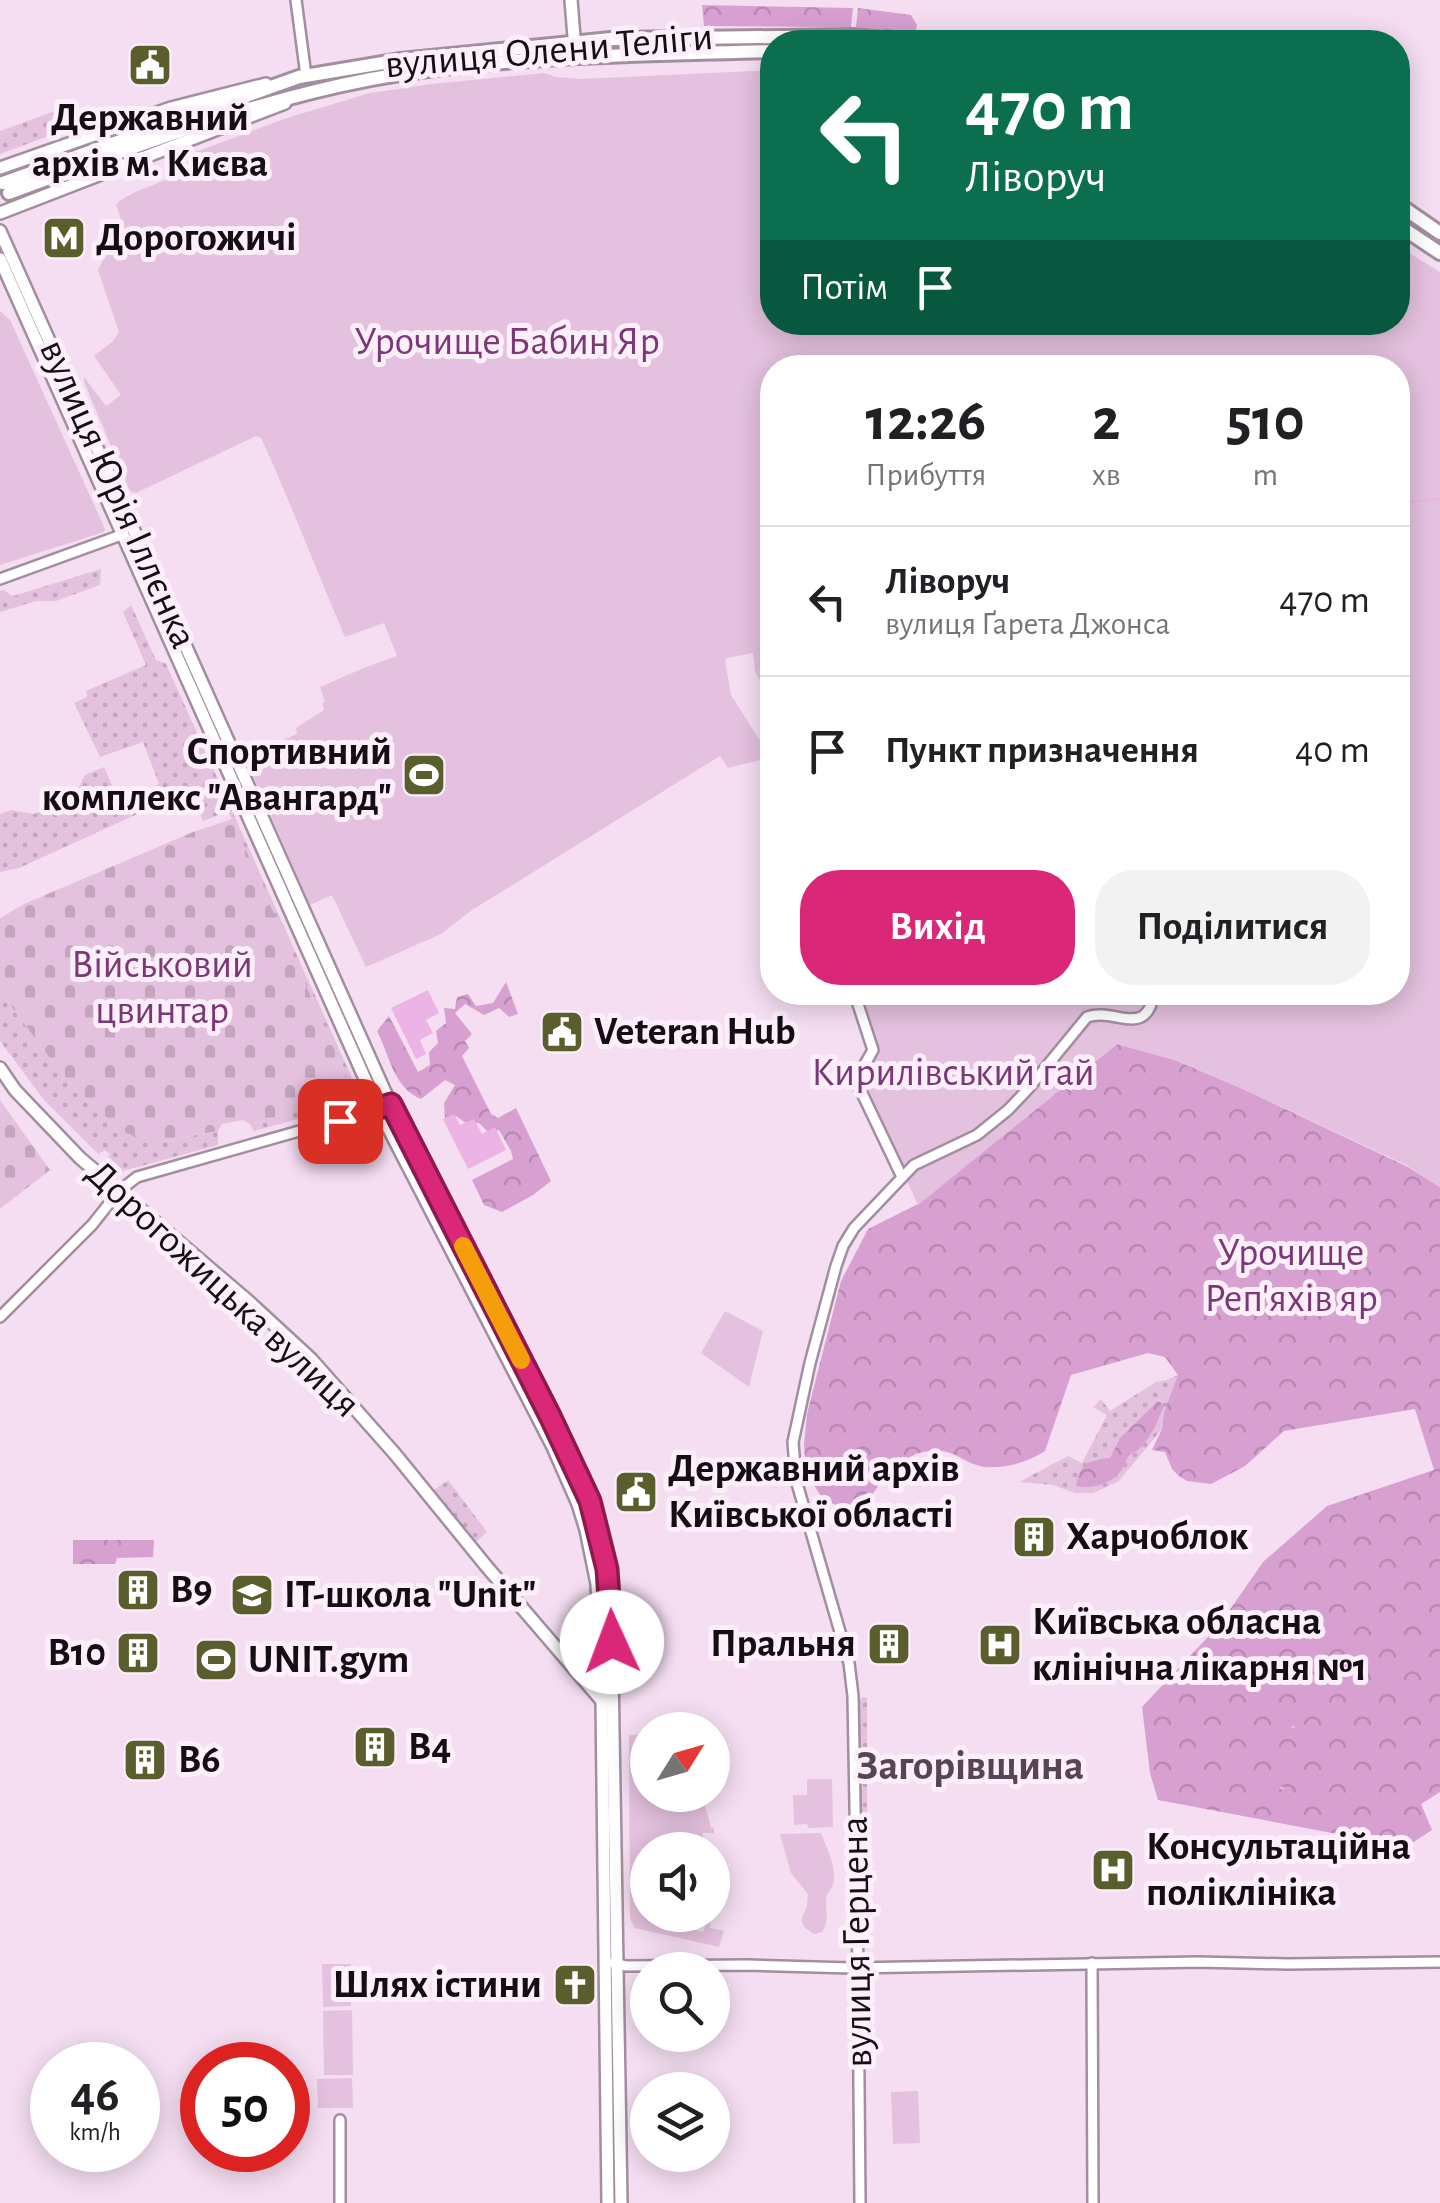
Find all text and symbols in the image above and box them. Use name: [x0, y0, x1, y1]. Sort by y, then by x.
street label: вулиця Олени Теліги: [383, 17, 715, 85]
public building icon: Державний архів м. Києва: [127, 42, 173, 88]
icon: left: [800, 70, 930, 200]
text: 470 m: [965, 73, 1134, 143]
place label: Державний архів м. Києва: [32, 98, 268, 184]
text: Ліворуч: [965, 155, 1107, 200]
metro station icon: Дорогожичі: [41, 215, 87, 261]
place label: Дорогожичі: [96, 218, 296, 258]
icon: arrive: [908, 260, 963, 315]
text: Потім: [800, 269, 888, 307]
park label: Урочище Бабин Яр: [354, 322, 660, 362]
street label: вулиця Юрія Іллєнка: [32, 334, 204, 654]
text: 12:26: [865, 391, 986, 451]
text: 2: [1092, 391, 1120, 451]
text: 510: [1226, 391, 1305, 451]
text: Прибуття: [865, 459, 986, 491]
text: хв: [1092, 459, 1121, 491]
text: m: [1253, 459, 1278, 491]
text: Ліворуч: [885, 563, 1010, 601]
icon: left: [800, 574, 855, 629]
text: 470 m: [1279, 582, 1370, 620]
text: вулиця Ґарета Джонса: [885, 608, 1170, 640]
icon: arrive: [800, 724, 855, 779]
place label: Спортивний комплекс "Авангард": [42, 732, 392, 818]
text: Пункт призначення: [885, 732, 1199, 770]
text: 40 m: [1295, 732, 1370, 770]
sports icon: Спортивний комплекс "Авангард": [401, 752, 447, 798]
button: Вихід: [800, 870, 1075, 985]
button: Поділитися: [1095, 870, 1370, 985]
park label: Військовий цвинтар: [71, 945, 253, 1031]
public building icon: Veteran Hub: [539, 1009, 585, 1055]
place label: Veteran Hub: [594, 1012, 796, 1052]
park label: Кирилівський гай: [811, 1053, 1095, 1093]
pin: [298, 1079, 383, 1164]
icon: arrive: [313, 1094, 368, 1149]
street label: Дорогожицька вулиця: [79, 1153, 367, 1425]
park label: Урочище Реп'яхів яр: [1204, 1233, 1378, 1319]
place label: Державний архів Київської області: [668, 1449, 959, 1535]
public building icon: Державний архів Київської області: [613, 1469, 659, 1515]
building icon: Харчоблок: [1011, 1514, 1057, 1560]
place label: Харчоблок: [1066, 1517, 1249, 1557]
building icon: B9: [115, 1567, 161, 1613]
place label: B9: [170, 1570, 212, 1610]
school or university icon: IT-школа "Unit": [229, 1572, 275, 1618]
place label: IT-школа "Unit": [284, 1575, 536, 1615]
position arrow: [560, 1590, 664, 1694]
place label: Київська обласна клінічна лікарня №1: [1032, 1602, 1367, 1688]
building icon: Пральня: [866, 1621, 912, 1667]
hospital icon: Київська обласна клінічна лікарня №1: [977, 1622, 1023, 1668]
place label: Пральня: [710, 1624, 856, 1664]
building icon: B10: [115, 1630, 161, 1676]
place label: B10: [48, 1633, 106, 1673]
sports icon: UNIT.gym: [193, 1637, 239, 1683]
place label: UNIT.gym: [248, 1640, 409, 1680]
north arrow: [630, 1712, 730, 1812]
map controls: [630, 1712, 730, 2172]
building icon: B4: [352, 1724, 398, 1770]
place label: B4: [408, 1727, 451, 1767]
building icon: B6: [122, 1737, 168, 1783]
place label: B6: [178, 1740, 220, 1780]
district label: Загорівщина: [856, 1745, 1084, 1787]
street label: вулиця Герцена: [835, 1816, 879, 2068]
place label: Консультаційна поліклініка: [1146, 1827, 1411, 1913]
button: sound: [630, 1832, 730, 1932]
hospital icon: Консультаційна поліклініка: [1090, 1847, 1136, 1893]
button: search: [630, 1952, 730, 2052]
church icon: Шлях істини: [552, 1962, 598, 2008]
place label: Шлях істини: [332, 1965, 542, 2005]
speed limit sign: 50: [180, 2042, 310, 2172]
text: 46: [70, 2070, 120, 2120]
button: layers: [630, 2072, 730, 2172]
text: km/h: [69, 2120, 121, 2145]

